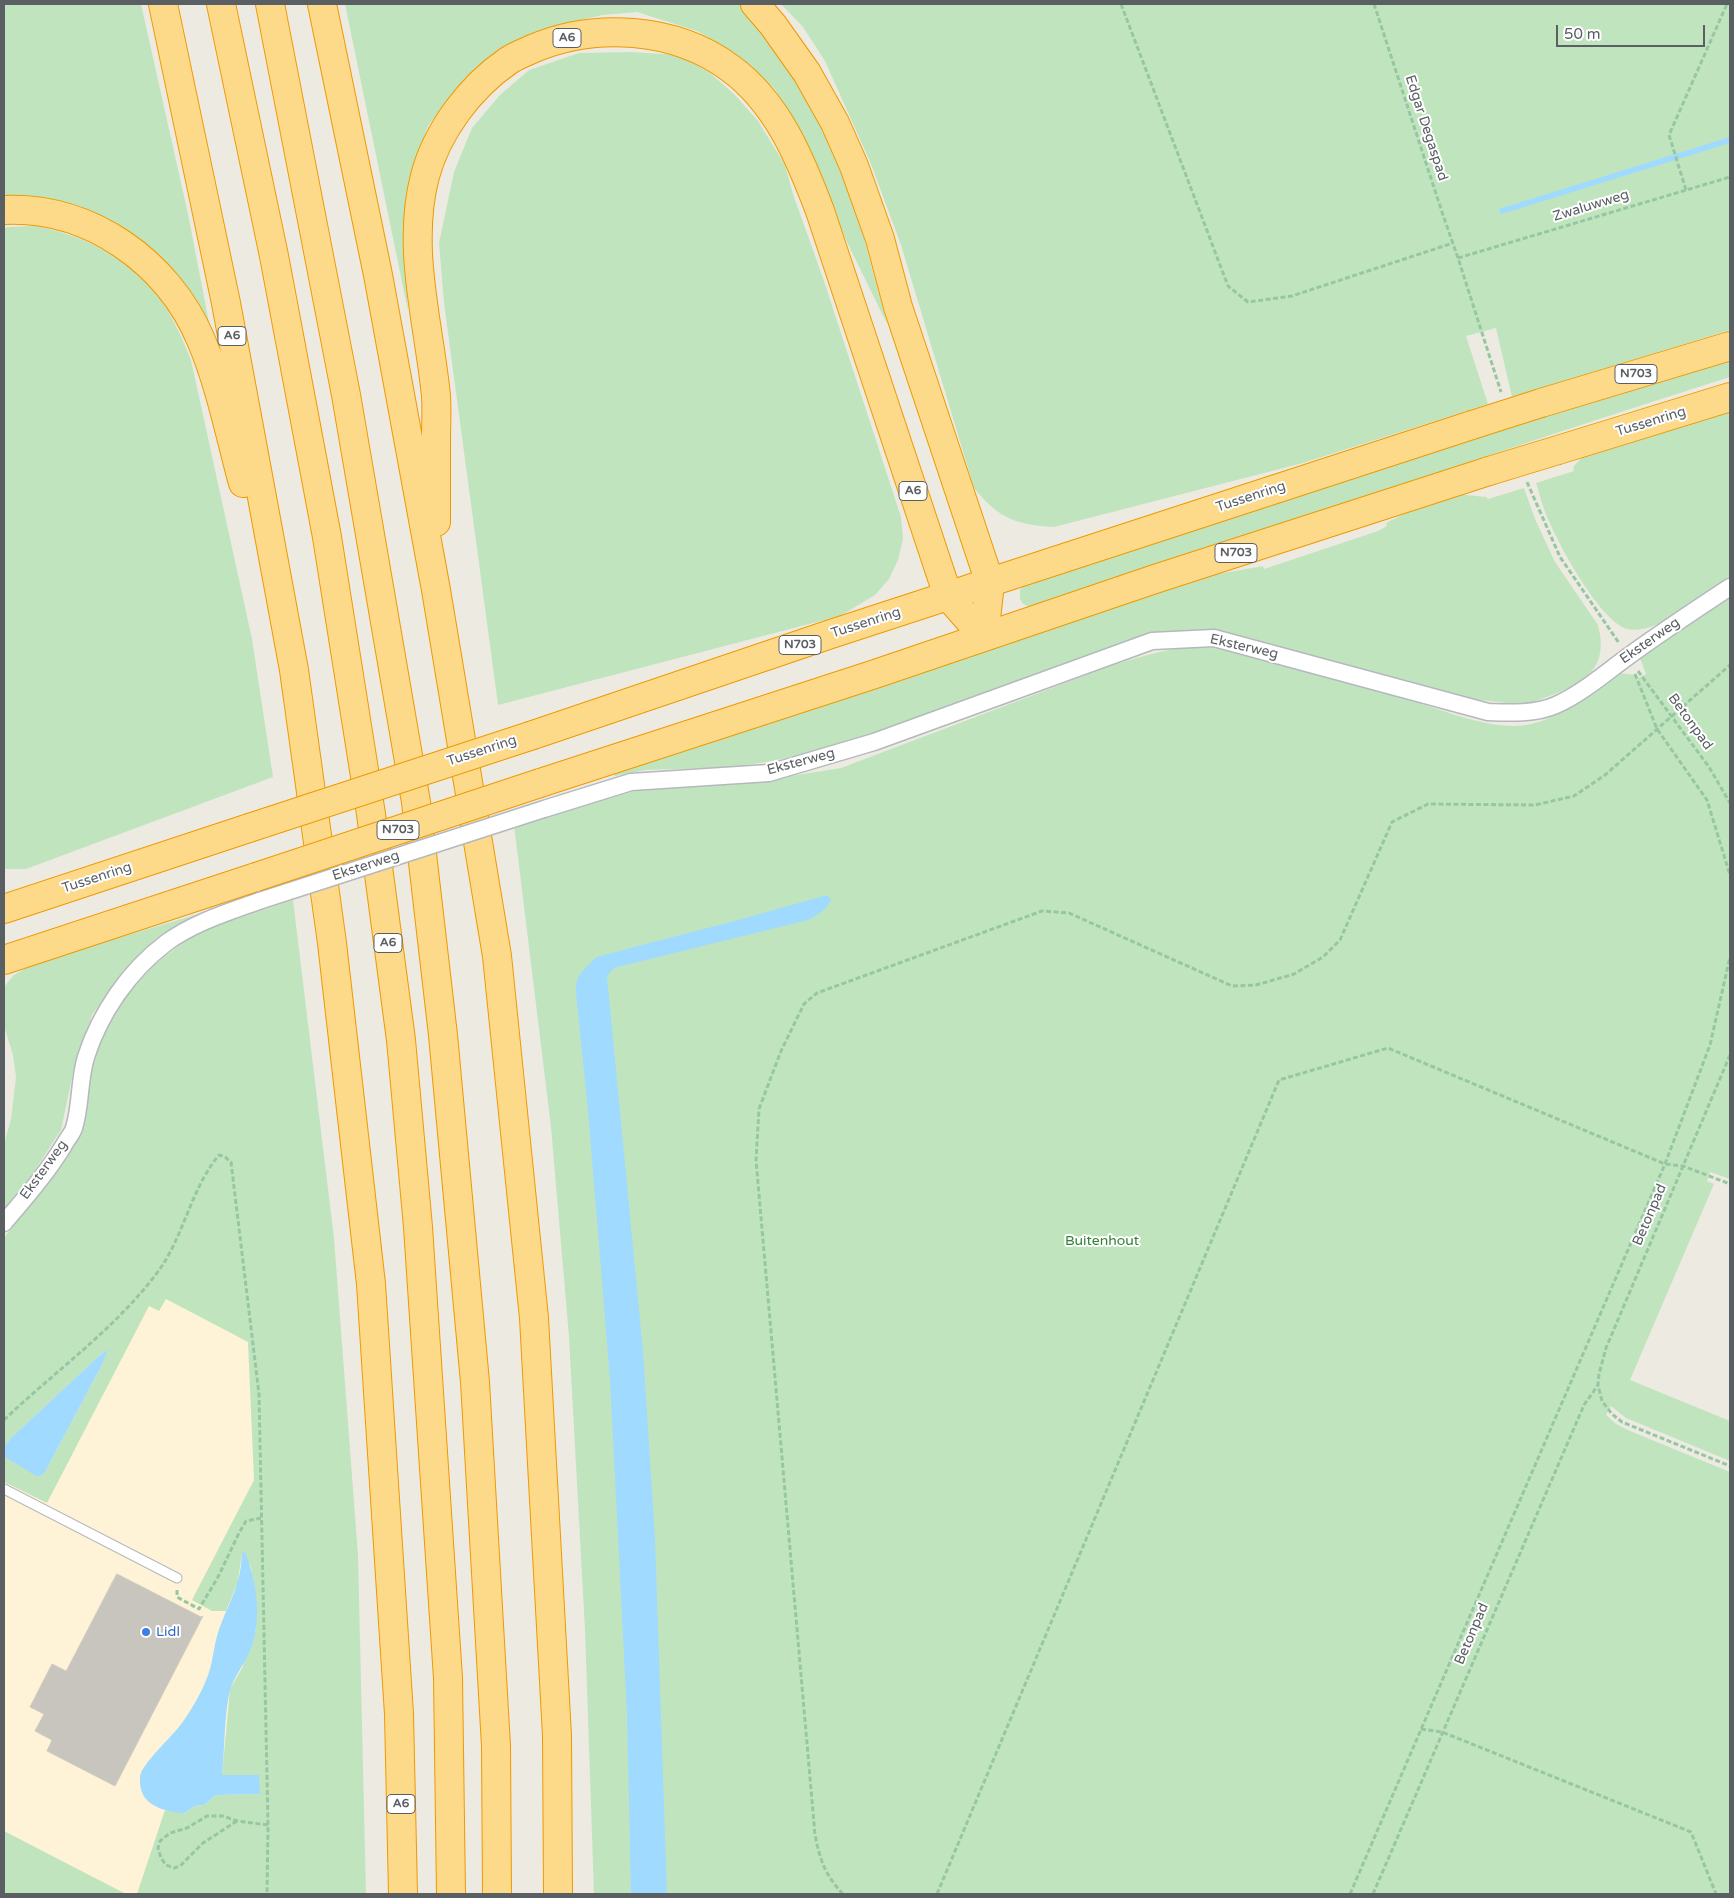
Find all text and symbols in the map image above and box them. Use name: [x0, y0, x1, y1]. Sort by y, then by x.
scale bar: [1559, 15, 1708, 47]
text: 50 m: [1564, 25, 1601, 43]
road number: A6: [553, 28, 581, 48]
street label: Edgar Degaspad: [1401, 73, 1451, 183]
street label: Zwaluwweg: [1551, 186, 1631, 226]
road number: A6: [218, 326, 246, 346]
road number: N703: [1615, 364, 1657, 384]
street label: Tussenring: [1614, 403, 1688, 441]
street label: Tussenring: [1214, 478, 1288, 516]
road number: A6: [899, 482, 927, 501]
road number: N703: [1215, 544, 1257, 562]
street label: Tussenring: [829, 604, 903, 642]
street label: Eksterweg: [1617, 614, 1683, 668]
street label: Eksterweg: [1208, 631, 1280, 663]
road number: N703: [779, 636, 821, 654]
street label: Betonpad: [1664, 691, 1716, 753]
street label: Tussenring: [445, 732, 519, 770]
street label: Eksterweg: [765, 745, 837, 779]
road number: N703: [377, 820, 419, 840]
street label: Eksterweg: [330, 847, 402, 885]
street label: Tussenring: [60, 859, 134, 897]
road number: A6: [374, 934, 402, 952]
street label: Eksterweg: [17, 1137, 71, 1203]
street label: Betonpad: [1629, 1182, 1671, 1248]
park label: Buitenhout: [1065, 1233, 1139, 1249]
street label: Betonpad: [1451, 1601, 1493, 1667]
place label: Lidl: [156, 1624, 180, 1640]
marker: Lidl: [140, 1626, 152, 1638]
road number: A6: [387, 1795, 415, 1814]

